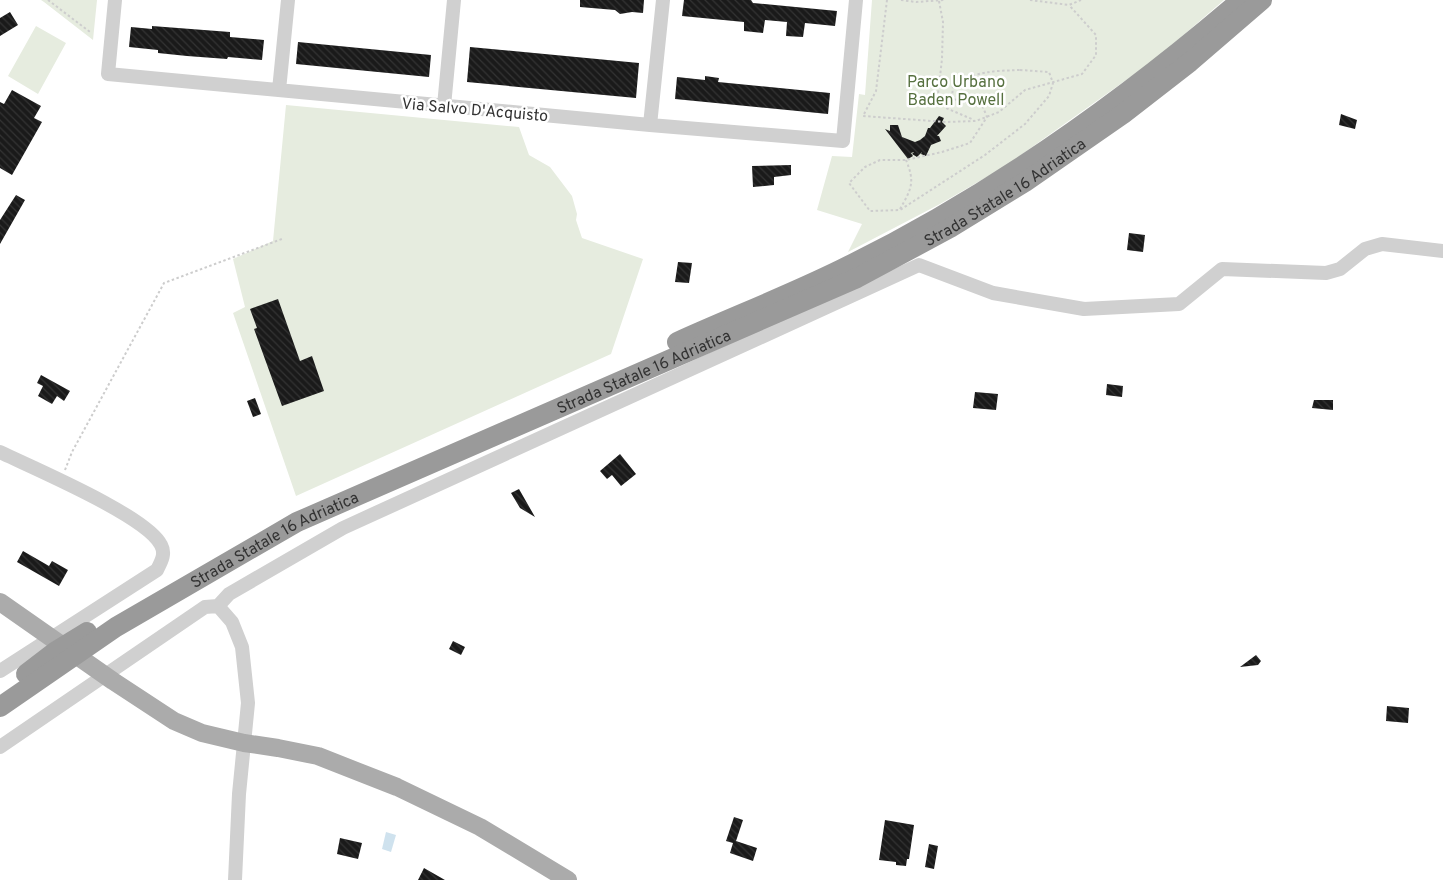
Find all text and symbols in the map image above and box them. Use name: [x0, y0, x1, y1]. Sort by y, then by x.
park label: Parco Urbano Baden Powell: [907, 73, 1005, 111]
street label: Via Salvo D'Acquisto: [401, 95, 549, 127]
street label: Strada Statale 16 Adriatica: [921, 135, 1090, 252]
street label: Strada Statale 16 Adriatica: [554, 326, 734, 420]
street label: Strada Statale 16 Adriatica: [187, 488, 362, 594]

